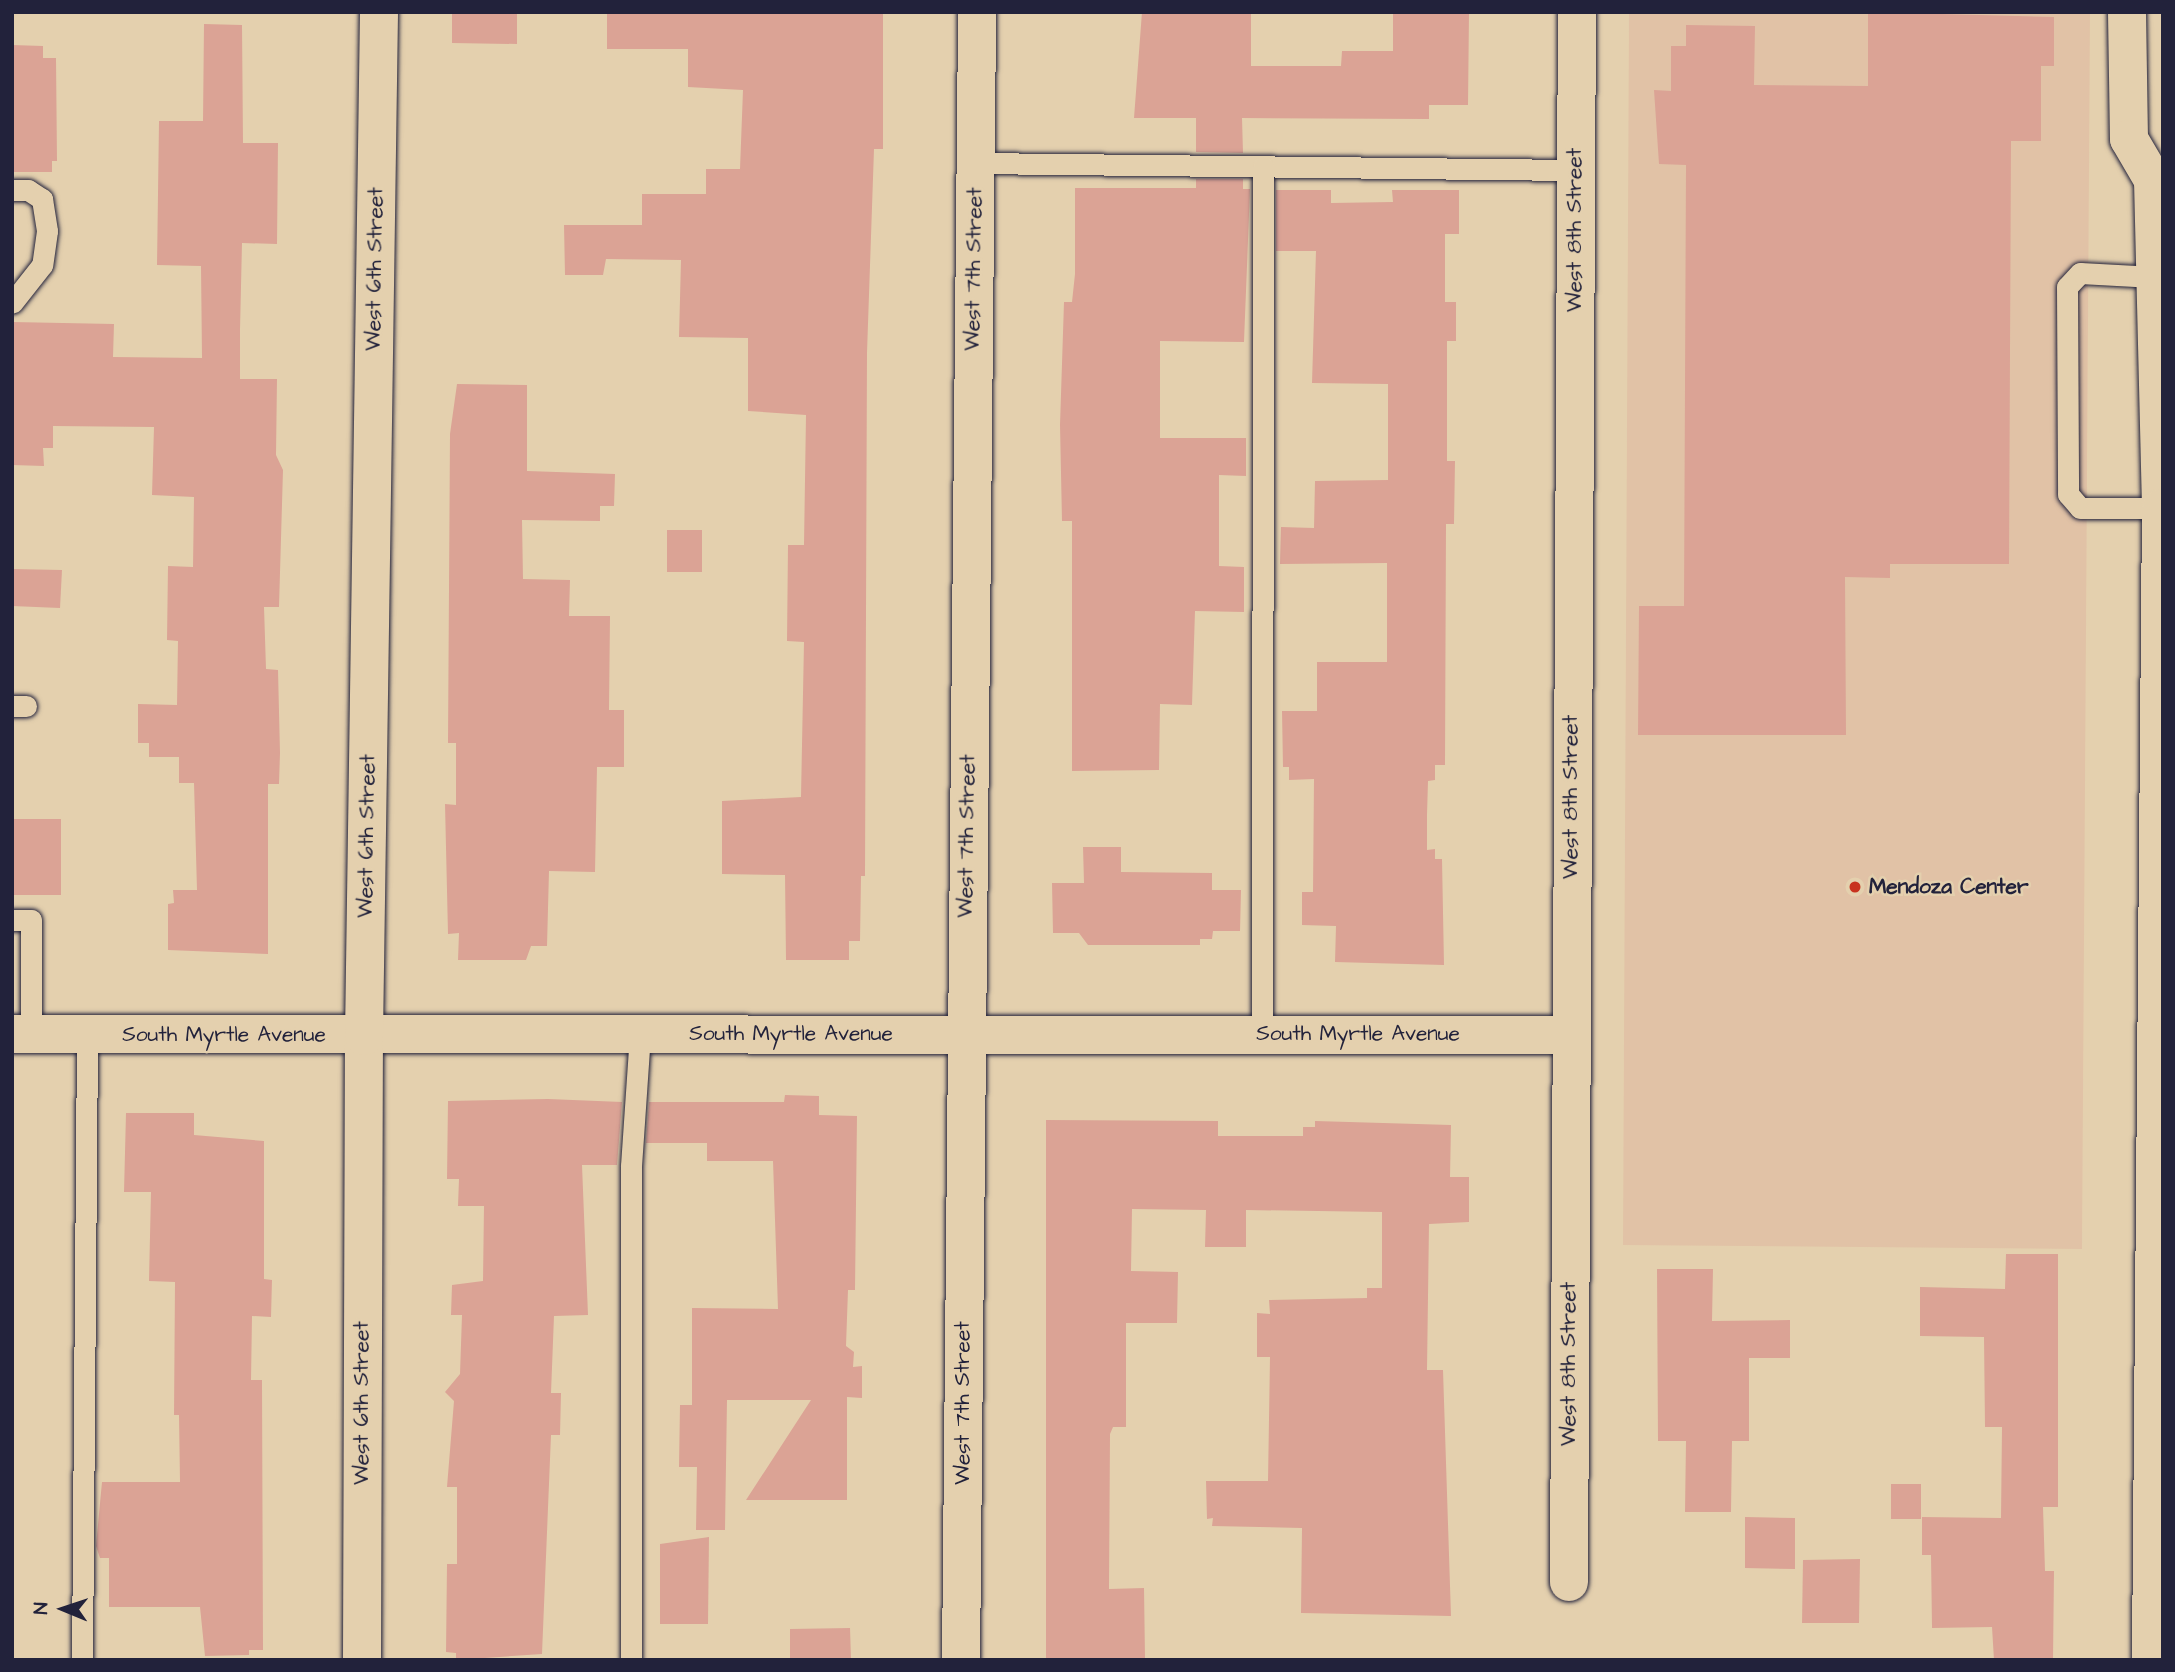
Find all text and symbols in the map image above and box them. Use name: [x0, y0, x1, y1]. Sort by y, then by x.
street label: West 8th Street: [1562, 148, 1588, 312]
street label: West 6th Street: [361, 187, 389, 351]
street label: West 7th Street: [960, 187, 988, 351]
street label: West 8th Street: [1558, 715, 1584, 879]
street label: West 6th Street: [353, 754, 381, 918]
street label: West 7th Street: [953, 754, 981, 918]
place label: Mendoza Center: [1869, 874, 2028, 900]
marker: Mendoza Center: [1847, 879, 1863, 895]
street label: South Myrtle Avenue: [689, 1021, 893, 1047]
street label: South Myrtle Avenue: [1256, 1021, 1460, 1047]
street label: South Myrtle Avenue: [122, 1022, 326, 1048]
street label: West 8th Street: [1556, 1282, 1582, 1446]
street label: West 6th Street: [349, 1321, 375, 1485]
street label: West 7th Street: [950, 1321, 976, 1485]
north arrow: [28, 1574, 98, 1644]
text: N: [28, 1602, 55, 1615]

